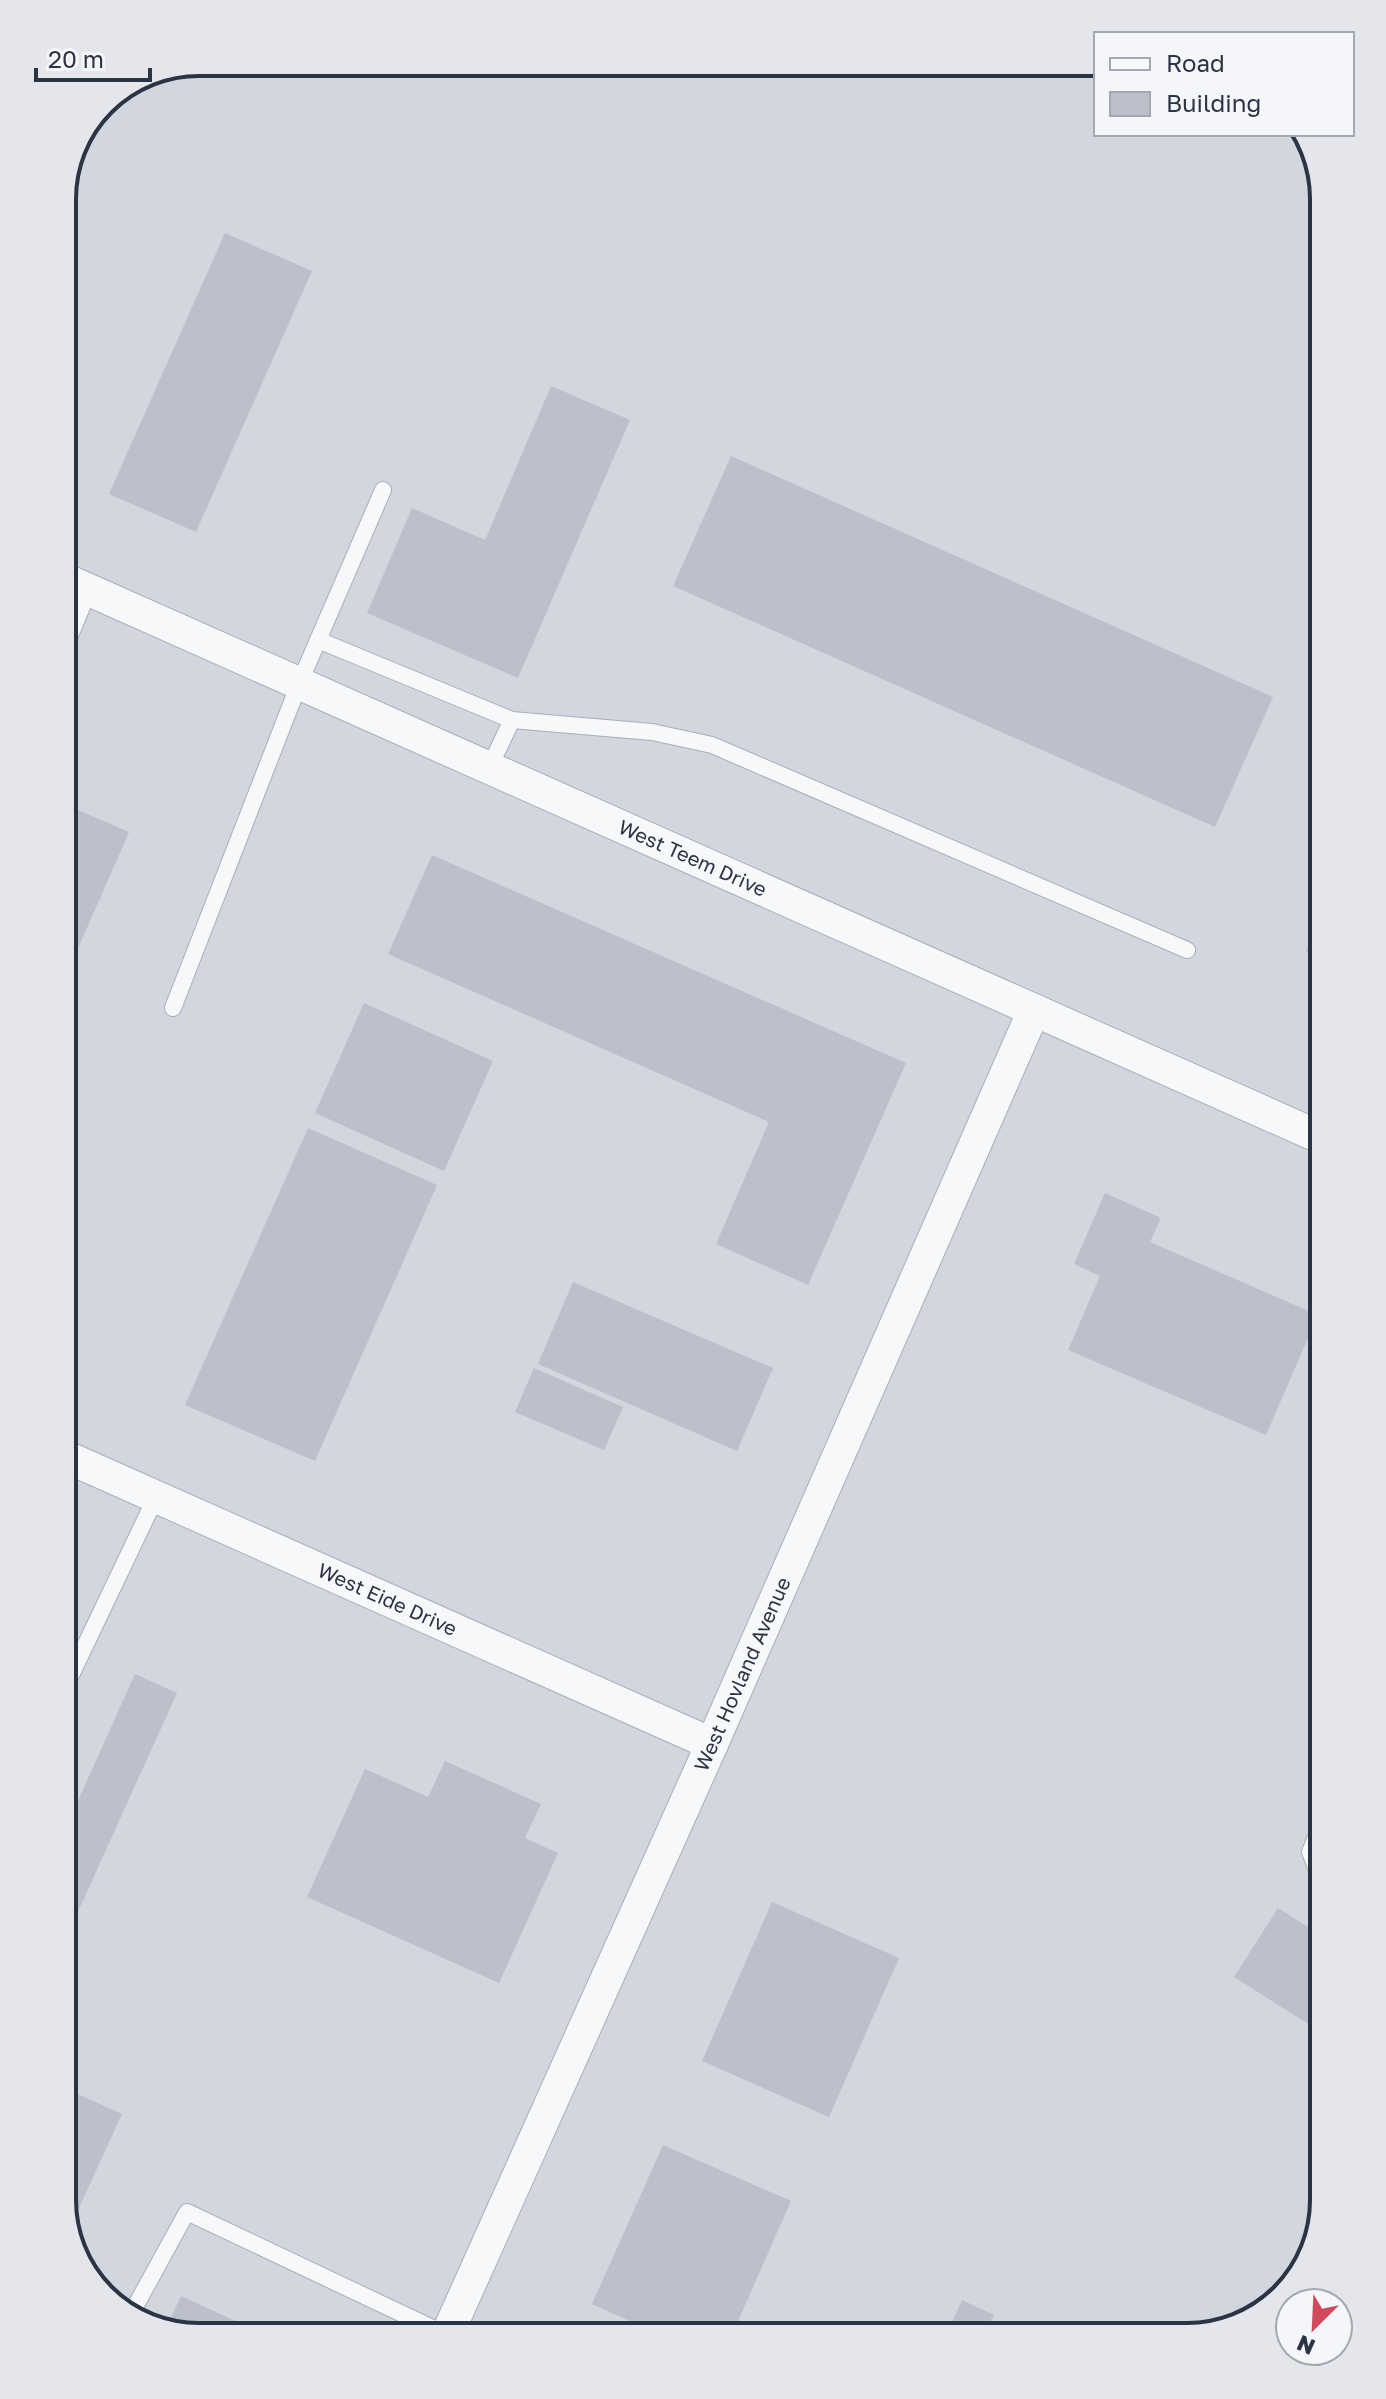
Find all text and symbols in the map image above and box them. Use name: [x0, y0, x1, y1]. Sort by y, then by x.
scale bar: [36, 32, 150, 82]
legend: [1094, 32, 1354, 136]
text: 20 m: [48, 44, 104, 73]
text: Road: [1166, 48, 1225, 77]
text: Building: [1166, 88, 1261, 117]
street label: West Teem Drive: [615, 814, 771, 901]
street label: West Eide Drive: [314, 1557, 461, 1640]
street label: West Hovland Avenue: [688, 1573, 795, 1775]
north arrow: [1274, 2287, 1354, 2367]
text: N: [1293, 2330, 1319, 2361]

